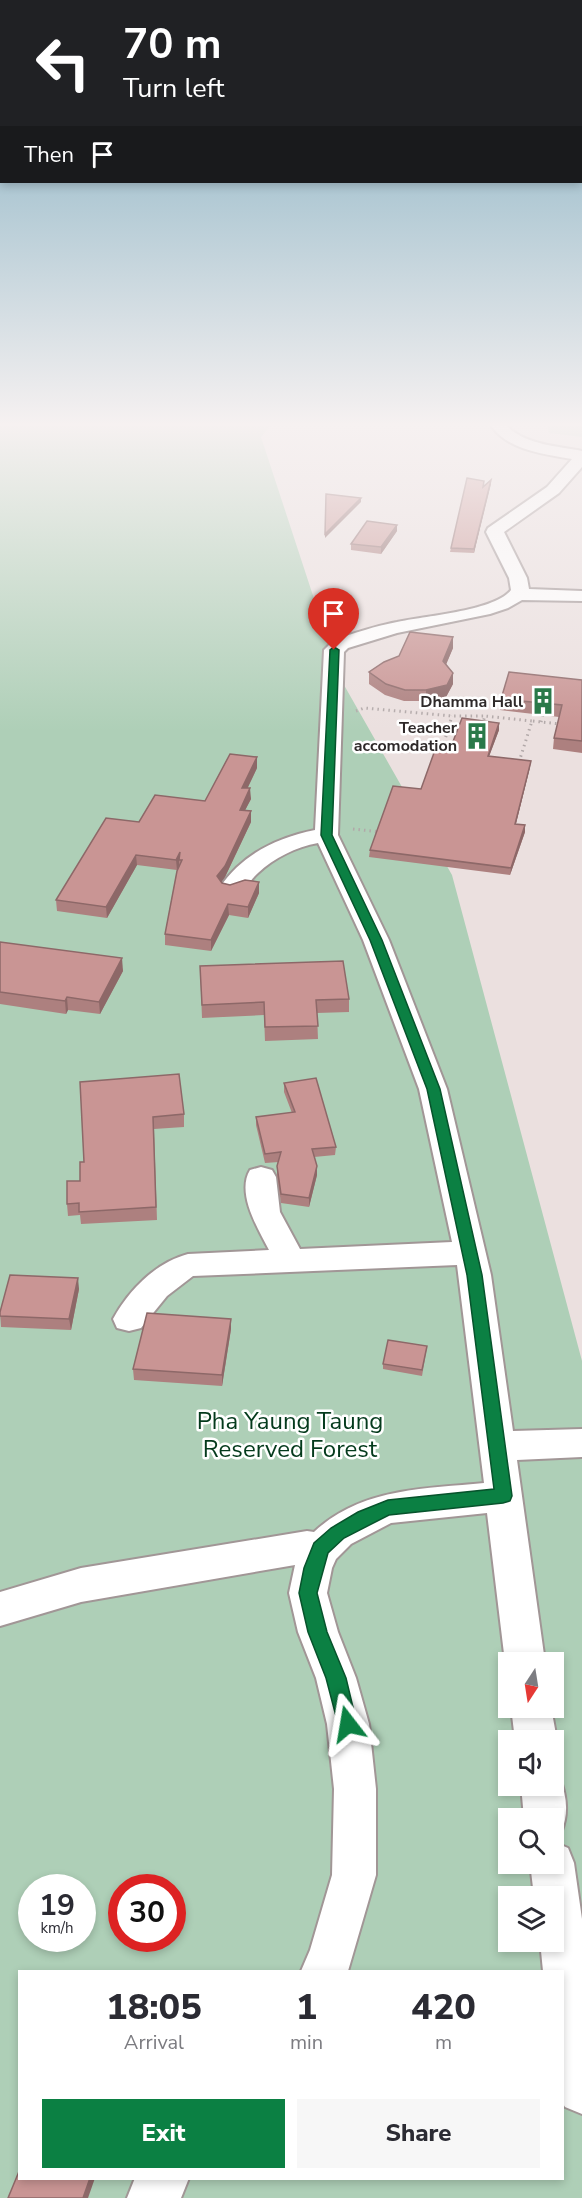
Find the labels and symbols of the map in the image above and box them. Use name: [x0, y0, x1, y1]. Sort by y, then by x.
pin: [308, 588, 359, 650]
building icon: Dhamma Hall: [528, 686, 558, 716]
place label: Dhamma Hall: [420, 691, 523, 713]
place label: Teacher accomodation: [354, 717, 458, 757]
building icon: Teacher accomodation: [462, 721, 492, 751]
park label: Pha Yaung Taung Reserved Forest: [197, 1405, 383, 1465]
north arrow: [498, 1652, 564, 1718]
position arrow: [316, 1692, 380, 1756]
speed limit sign: 30: [108, 1874, 186, 1952]

